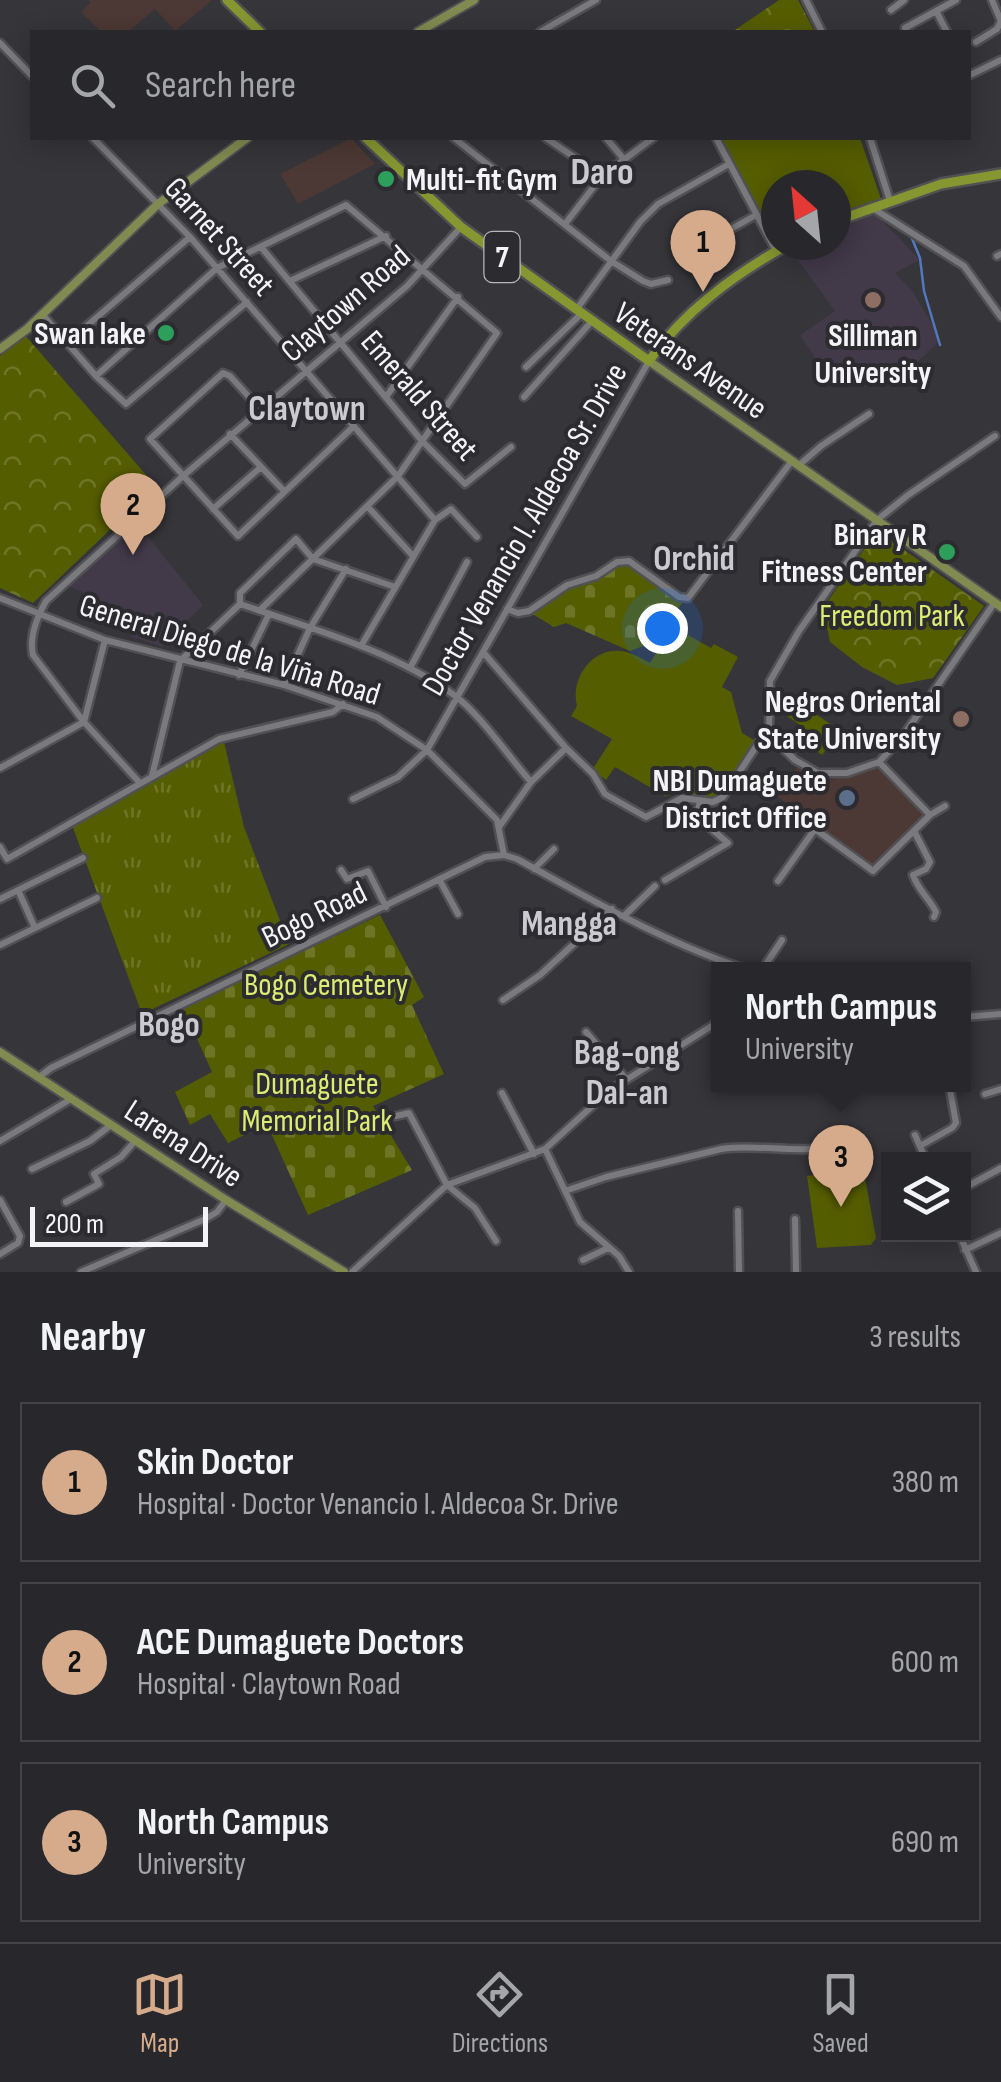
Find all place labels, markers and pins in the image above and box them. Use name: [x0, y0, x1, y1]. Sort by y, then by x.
place label: Multi-fit Gym: [406, 161, 558, 200]
marker: Multi-fit Gym: [375, 168, 397, 190]
pin: 1: [670, 210, 736, 292]
marker: Silliman University: [862, 289, 884, 311]
place label: Swan lake: [34, 315, 146, 354]
place label: Silliman University: [815, 317, 931, 393]
marker: Swan lake: [155, 322, 177, 344]
pin: 2: [100, 472, 166, 555]
place label: Binary R Fitness Center: [761, 516, 927, 592]
marker: Binary R Fitness Center: [936, 541, 958, 563]
place label: Negros Oriental State University: [757, 683, 941, 759]
marker: Negros Oriental State University: [950, 708, 972, 730]
place label: NBI Dumaguete District Office: [653, 762, 827, 838]
marker: NBI Dumaguete District Office: [836, 787, 858, 809]
pin: 3: [808, 1124, 874, 1207]

